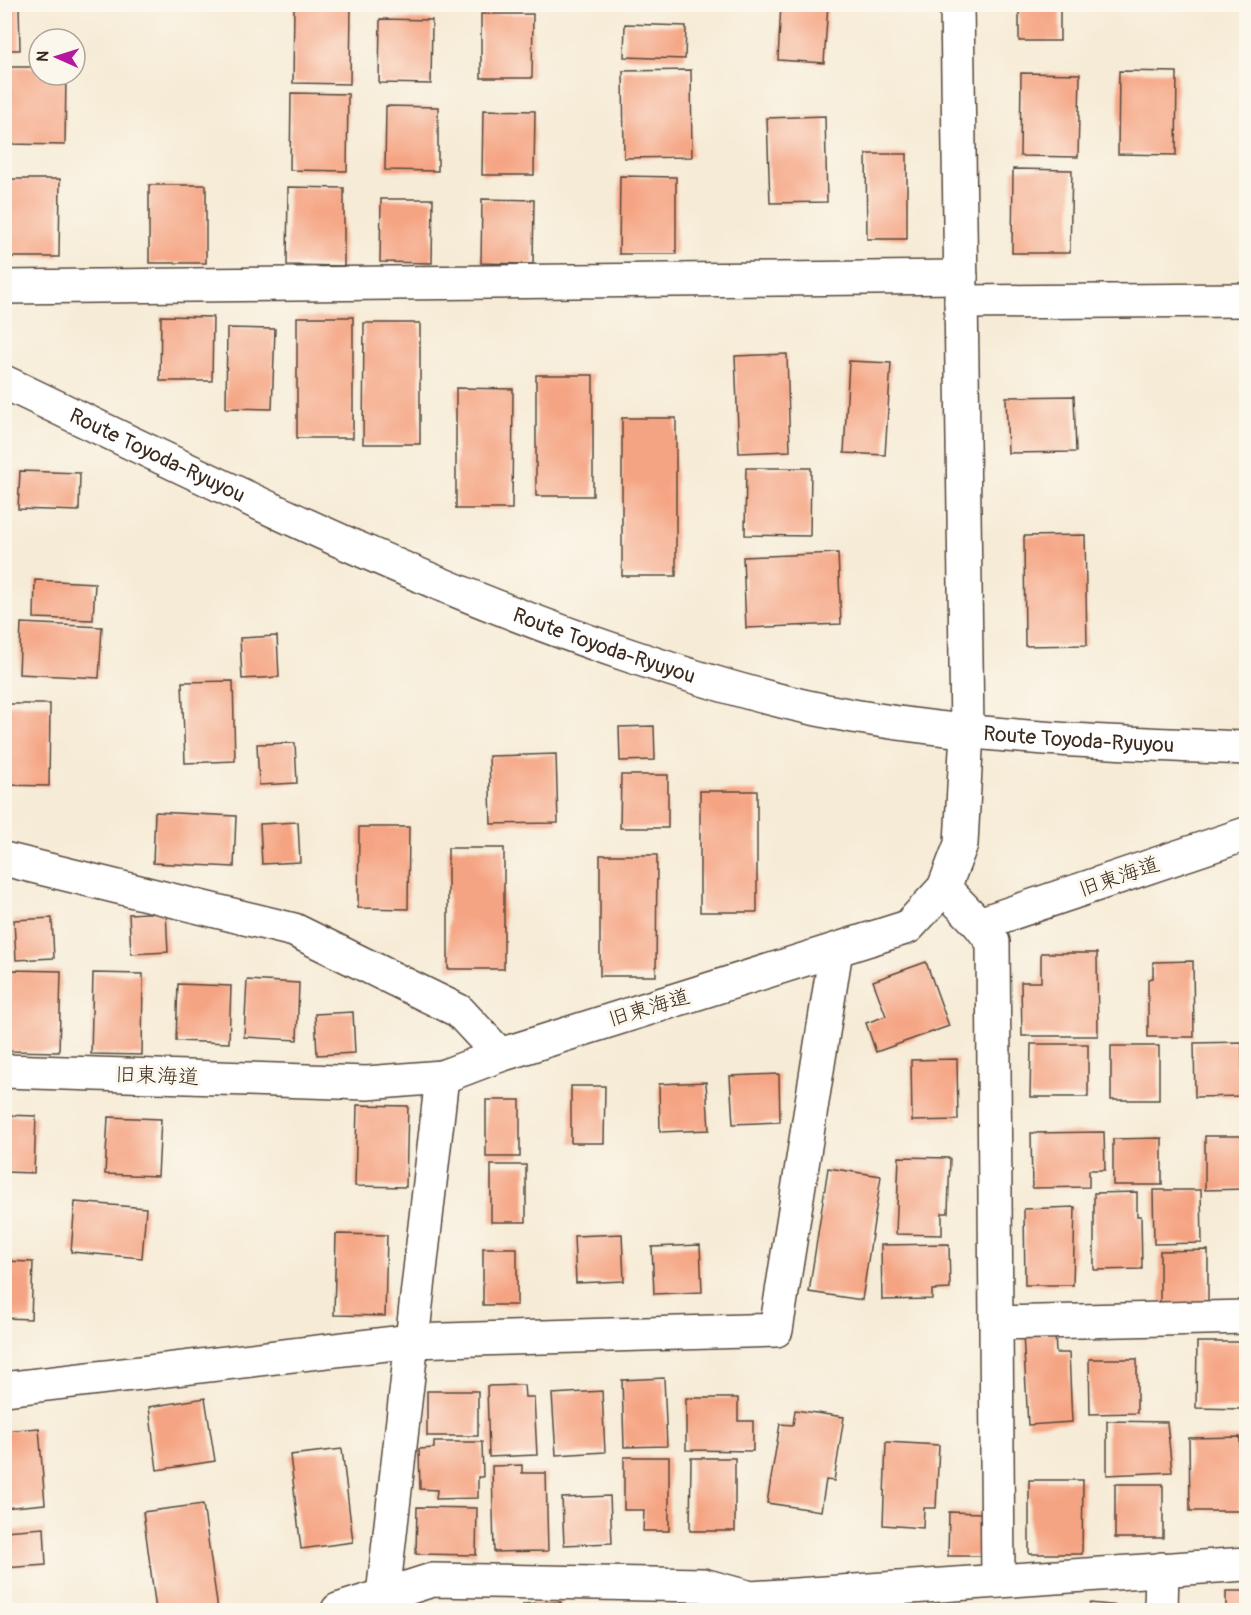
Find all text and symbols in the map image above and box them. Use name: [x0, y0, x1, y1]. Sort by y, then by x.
north arrow: [27, 27, 87, 87]
text: N: [33, 50, 53, 62]
street label: Route Toyoda-Ryuyou: [65, 402, 249, 509]
street label: Route Toyoda-Ryuyou: [509, 601, 699, 690]
street label: Route Toyoda-Ryuyou: [982, 720, 1175, 759]
street label: 旧東海道: [1075, 851, 1163, 903]
street label: 旧東海道: [605, 983, 693, 1033]
street label: 旧東海道: [115, 1061, 199, 1091]

